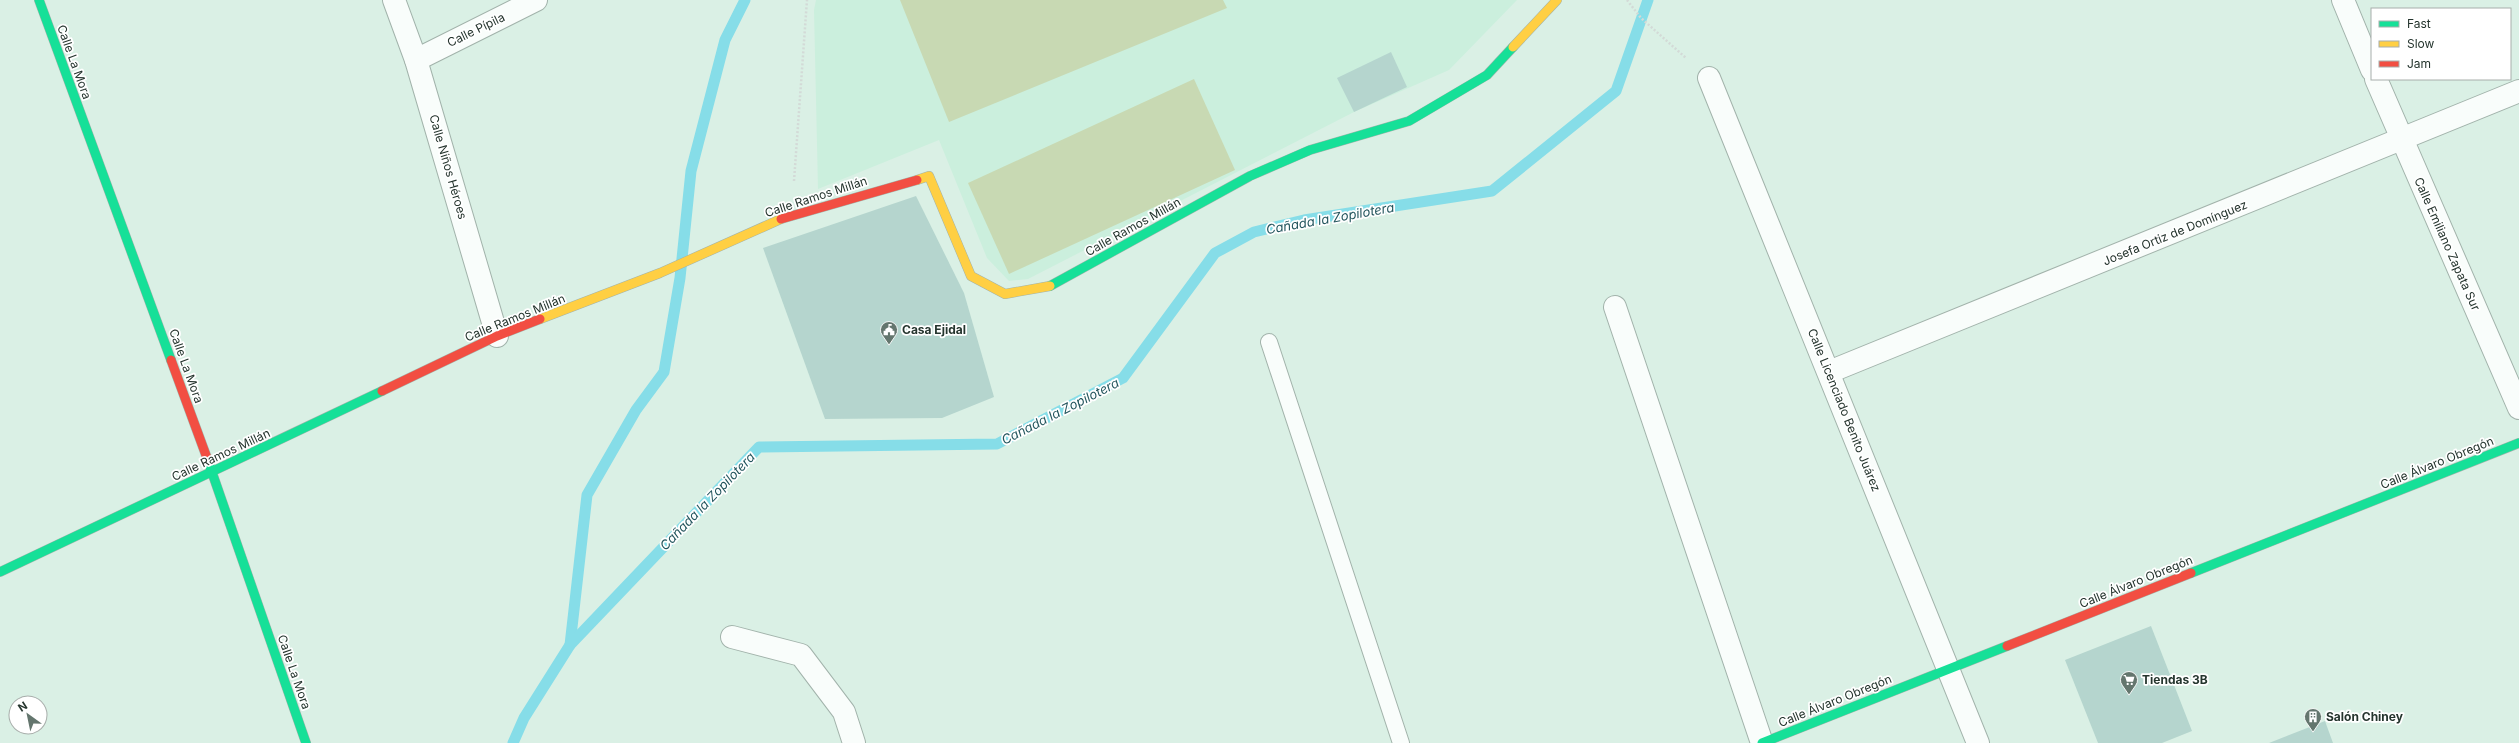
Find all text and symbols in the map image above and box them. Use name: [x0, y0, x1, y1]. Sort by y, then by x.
legend: [2371, 8, 2511, 80]
street label: Calle Pípila: [445, 9, 507, 50]
text: Fast: [2407, 16, 2431, 31]
street label: Calle La Mora: [54, 23, 95, 101]
text: Slow: [2407, 36, 2435, 51]
text: Jam: [2407, 56, 2431, 71]
street label: Calle Niños Héroes: [426, 113, 471, 221]
street label: Calle Ramos Millán: [763, 173, 869, 220]
street label: Calle Emiliano Zapata Sur: [2411, 175, 2484, 313]
street label: Calle Ramos Millán: [1082, 194, 1183, 259]
street label: Josefa Ortiz de Domínguez: [2100, 197, 2249, 268]
water label: Cañada la Zopilotera: [1265, 199, 1395, 237]
street label: Calle Ramos Millán: [462, 291, 567, 345]
public building icon: Casa Ejidal: [879, 320, 899, 345]
place label: Casa Ejidal: [902, 322, 966, 337]
street label: Calle Licenciado Benito Juárez: [1805, 326, 1884, 493]
street label: Calle La Mora: [166, 327, 207, 405]
water label: Cañada la Zopilotera: [999, 374, 1122, 448]
street label: Calle Ramos Millán: [169, 425, 272, 484]
street label: Calle Álvaro Obregón: [2378, 433, 2496, 492]
water label: Cañada la Zopilotera: [656, 449, 758, 553]
street label: Calle Álvaro Obregón: [2077, 552, 2195, 611]
street label: Calle La Mora: [275, 633, 314, 711]
supermarket icon: Tiendas 3B: [2119, 670, 2139, 695]
street label: Calle Álvaro Obregón: [1776, 671, 1894, 730]
place label: Tiendas 3B: [2142, 672, 2208, 687]
north arrow: [8, 695, 48, 735]
text: N: [15, 698, 30, 715]
building icon: Salón Chiney: [2303, 707, 2323, 732]
place label: Salón Chiney: [2326, 709, 2404, 724]

